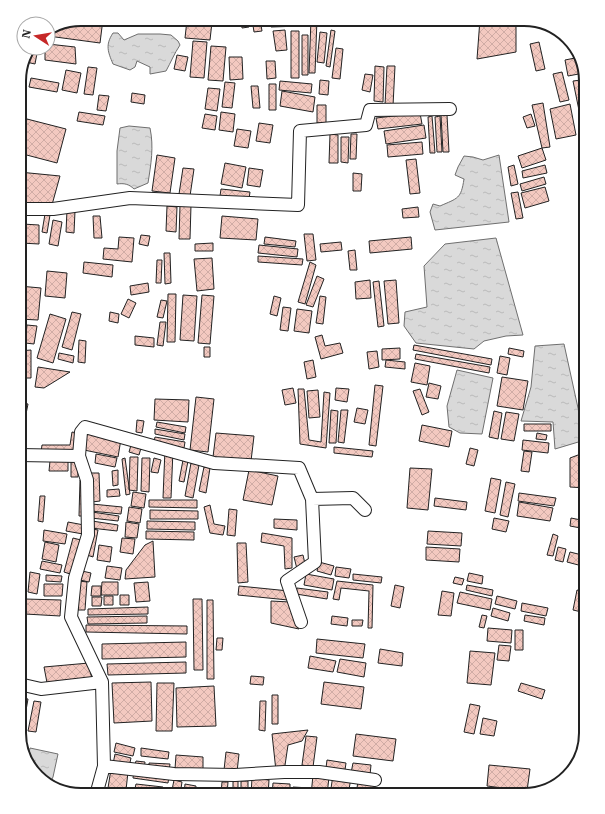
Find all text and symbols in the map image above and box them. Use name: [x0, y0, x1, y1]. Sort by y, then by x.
north arrow: [16, 16, 56, 56]
text: N: [18, 28, 34, 40]

